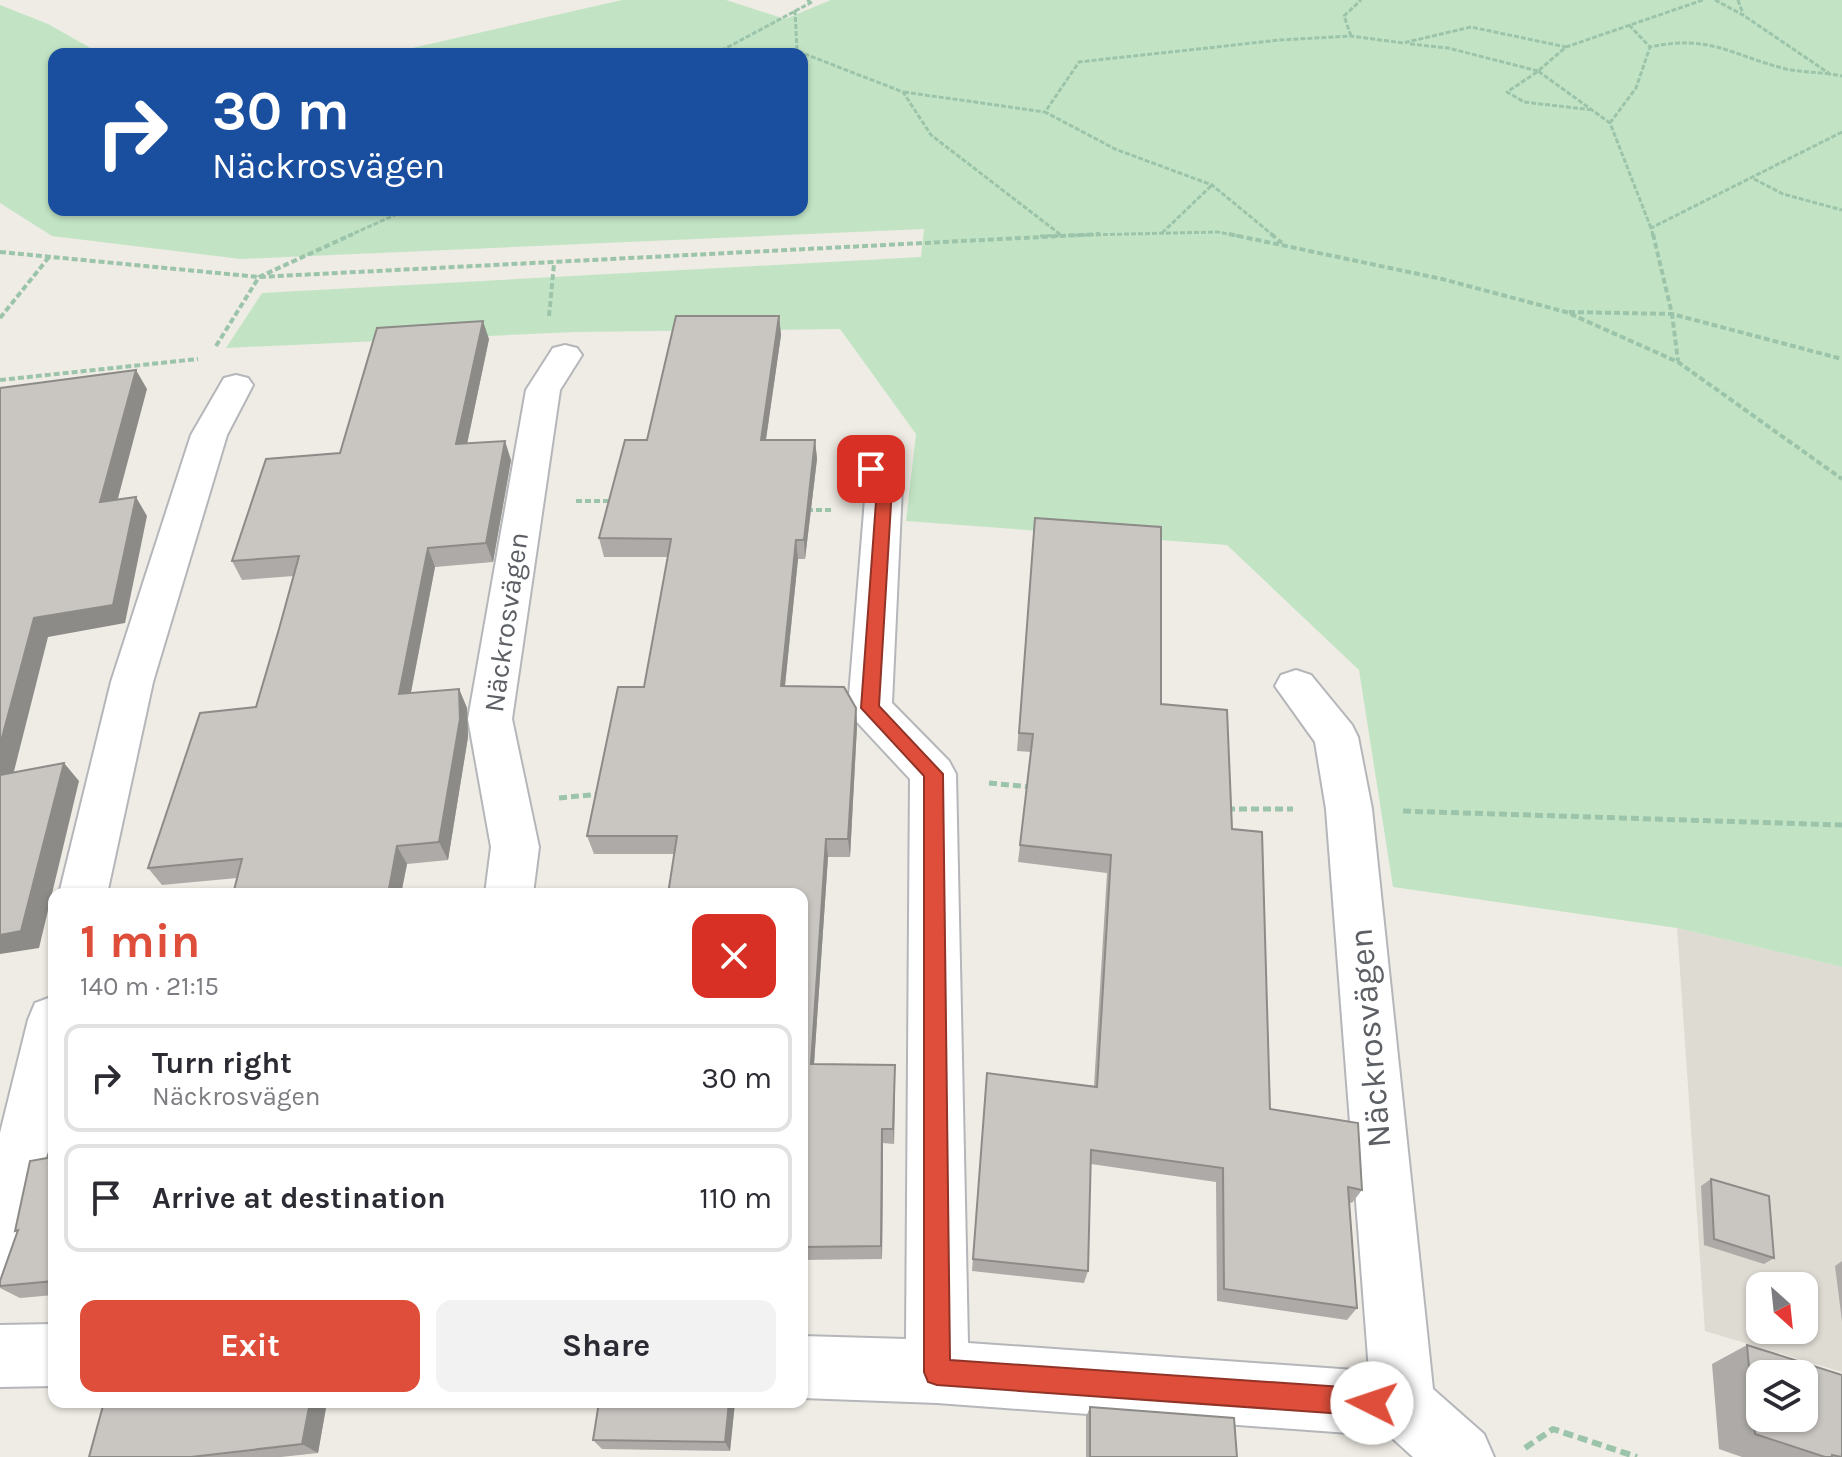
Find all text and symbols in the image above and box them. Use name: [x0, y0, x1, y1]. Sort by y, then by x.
text: 30 m: [212, 78, 350, 143]
icon: right: [80, 80, 184, 184]
text: Näckrosvägen: [212, 145, 445, 187]
pin: [837, 435, 905, 503]
icon: arrive: [849, 447, 893, 491]
street label: Näckrosvägen: [477, 530, 535, 714]
text: 1 min: [80, 913, 200, 969]
button: close: [692, 914, 776, 998]
street label: Näckrosvägen: [1340, 926, 1400, 1150]
text: 140 m · 21:15: [80, 971, 219, 1002]
text: Turn right: [152, 1045, 292, 1081]
icon: right: [84, 1056, 128, 1100]
text: 30 m: [701, 1060, 772, 1096]
text: Näckrosvägen: [152, 1081, 321, 1112]
icon: arrive: [84, 1176, 128, 1220]
text: Arrive at destination: [152, 1180, 446, 1216]
text: 110 m: [699, 1180, 772, 1216]
north arrow: [1746, 1272, 1818, 1344]
map controls: [1746, 1272, 1818, 1432]
button: Exit: [80, 1300, 420, 1392]
button: Share: [436, 1300, 776, 1392]
button: layers: [1746, 1360, 1818, 1432]
position arrow: [1330, 1361, 1414, 1445]

